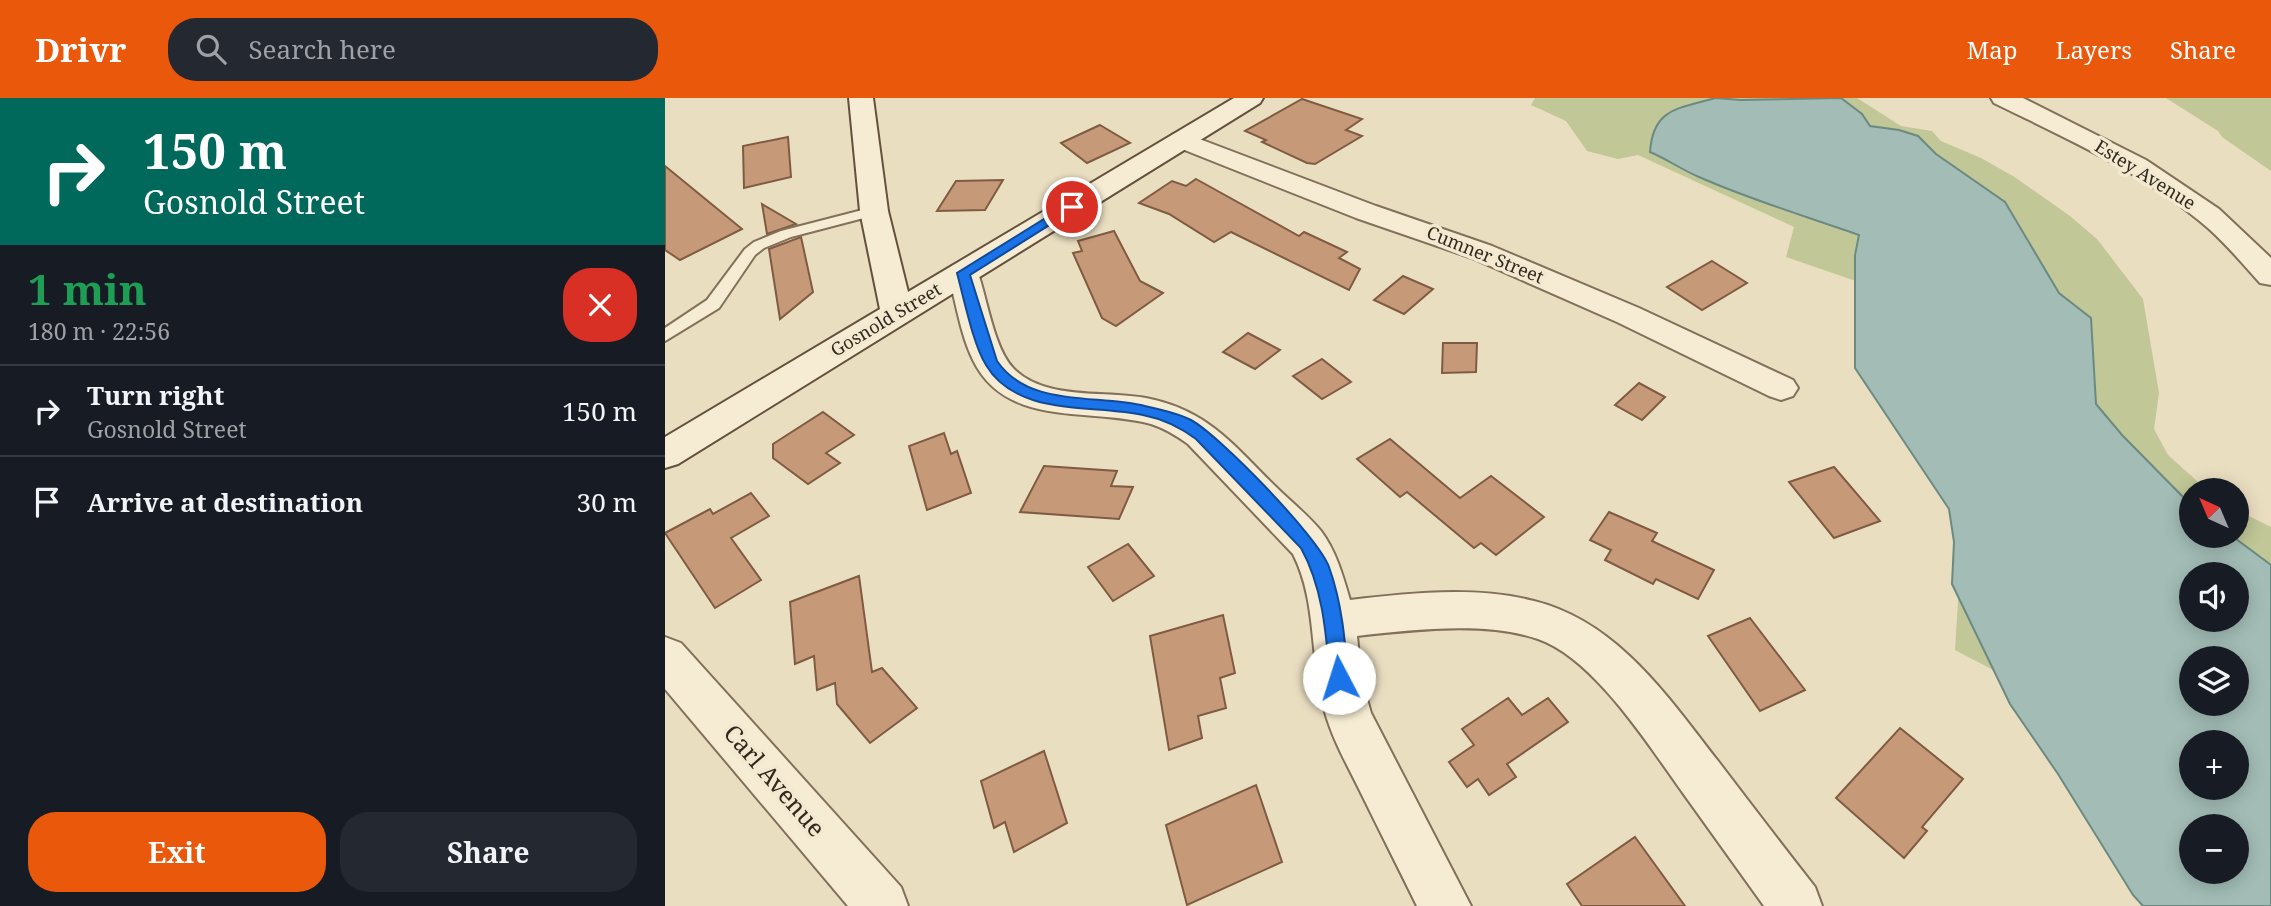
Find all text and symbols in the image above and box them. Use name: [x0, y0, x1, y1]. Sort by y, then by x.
search box: [168, 18, 658, 81]
text: Drivr: [35, 27, 126, 72]
icon: search: [192, 30, 230, 68]
text: Search here: [248, 31, 396, 67]
text: Map: [1967, 33, 2018, 66]
text: Layers: [2056, 33, 2132, 66]
text: Share: [2170, 33, 2236, 66]
text: 150 m: [143, 117, 287, 183]
icon: right: [28, 126, 119, 217]
street label: Estey Avenue: [2091, 134, 2200, 215]
pin: [1042, 177, 1102, 237]
text: Gosnold Street: [143, 180, 365, 223]
icon: arrive: [1053, 188, 1091, 226]
street label: Cumner Street: [1423, 220, 1547, 288]
text: 1 min: [28, 260, 147, 317]
button: close: [563, 268, 637, 342]
street label: Gosnold Street: [826, 277, 945, 362]
text: 180 m · 22:56: [28, 315, 170, 347]
text: Turn right: [87, 377, 224, 413]
icon: right: [28, 392, 66, 430]
text: 150 m: [562, 393, 637, 429]
text: Gosnold Street: [87, 413, 247, 445]
north arrow: [2179, 478, 2249, 548]
map controls: [2179, 478, 2249, 884]
icon: arrive: [28, 483, 66, 521]
text: Arrive at destination: [87, 484, 363, 520]
text: 30 m: [577, 484, 637, 520]
button: sound: [2179, 562, 2249, 632]
position arrow: [1302, 641, 1376, 715]
button: layers: [2179, 646, 2249, 716]
street label: Carl Avenue: [717, 717, 833, 843]
button: +: [2179, 730, 2249, 800]
button: Exit: [28, 812, 326, 892]
button: Share: [340, 812, 637, 892]
button: −: [2179, 814, 2249, 884]

